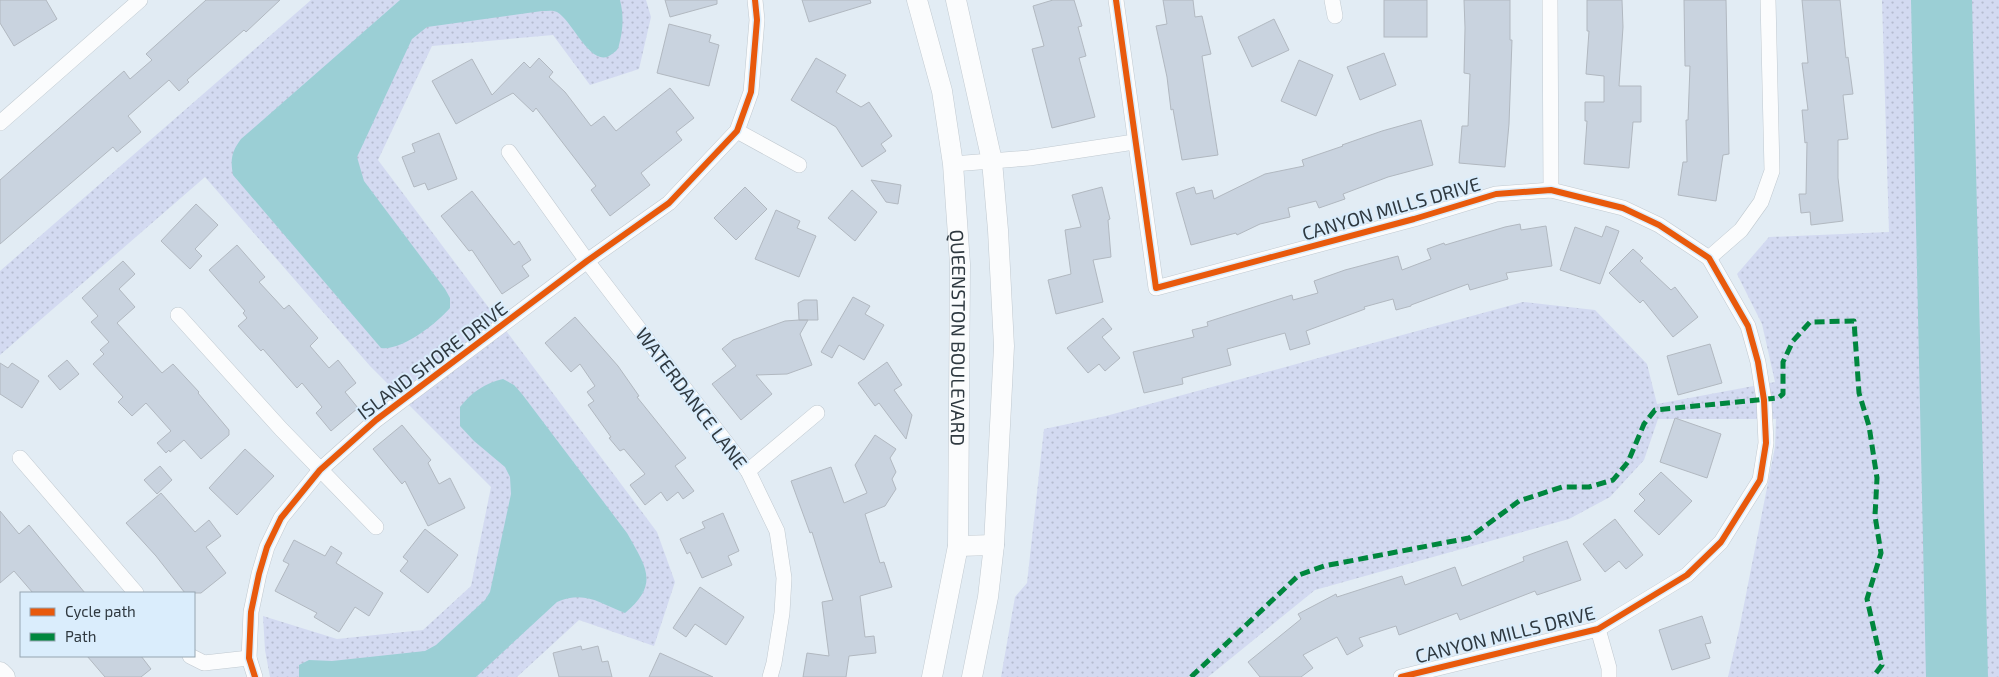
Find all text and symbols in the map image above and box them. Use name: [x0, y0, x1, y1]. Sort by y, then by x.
street label: CANYON MILLS DRIVE: [1299, 172, 1483, 244]
street label: QUEENSTON BOULEVARD: [946, 229, 972, 446]
street label: ISLAND SHORE DRIVE: [353, 296, 511, 424]
street label: WATERDANCE LANE: [631, 323, 753, 473]
legend: [20, 592, 195, 657]
street label: CANYON MILLS DRIVE: [1413, 601, 1597, 667]
text: Cycle path: [65, 602, 136, 620]
text: Path: [65, 627, 96, 645]

